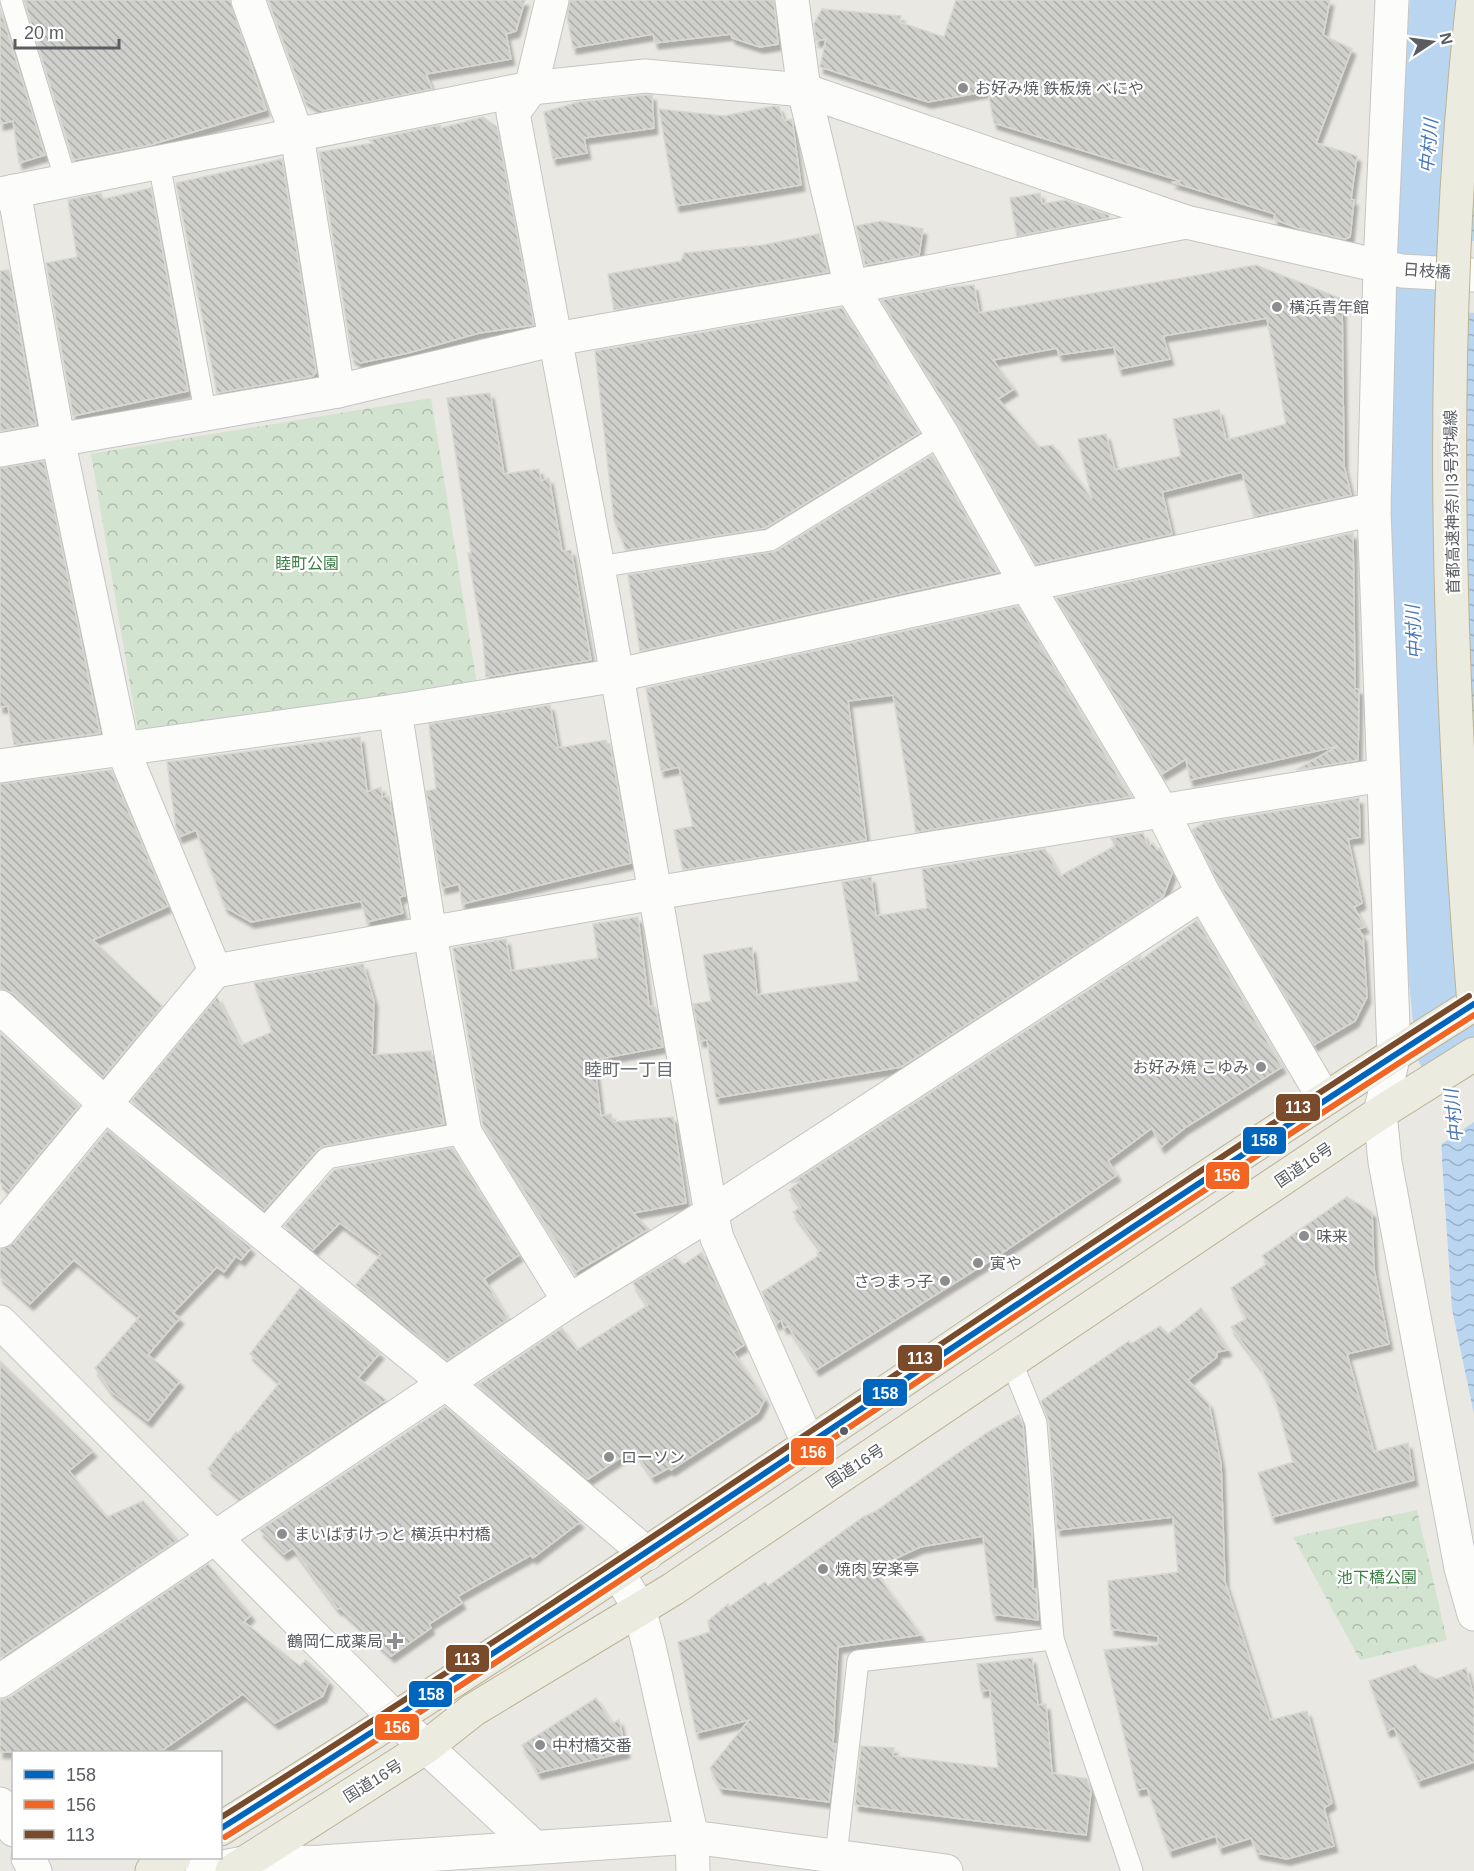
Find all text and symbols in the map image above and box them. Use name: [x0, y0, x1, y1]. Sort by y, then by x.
scale bar: [15, 12, 118, 50]
north arrow: [1402, 12, 1462, 72]
text: 20 m: [24, 23, 64, 43]
text: N: [1437, 31, 1456, 46]
place label: お好み焼 鉄板焼 べにや: [975, 80, 1144, 97]
marker: お好み焼 鉄板焼 べにや: [956, 81, 970, 95]
water label: 中村川: [1417, 116, 1441, 174]
street label: 日枝橋: [1402, 261, 1452, 281]
place label: 横浜青年館: [1289, 299, 1369, 316]
marker: 横浜青年館: [1270, 300, 1284, 314]
street label: 首都高速神奈川3号狩場線: [1442, 409, 1462, 595]
park label: 睦町公園: [275, 555, 339, 572]
water label: 中村川: [1402, 603, 1425, 659]
place label: お好み焼 こゆみ: [1133, 1059, 1249, 1076]
district label: 睦町一丁目: [584, 1060, 674, 1080]
marker: お好み焼 こゆみ: [1254, 1060, 1268, 1074]
water label: 中村川: [1441, 1086, 1467, 1144]
line badge: 113: [1275, 1093, 1321, 1122]
text: 113: [1285, 1099, 1311, 1116]
line badge: 158: [1242, 1126, 1287, 1155]
text: 158: [1251, 1132, 1277, 1149]
street label: 国道16号: [1272, 1140, 1336, 1190]
line badge: 156: [1205, 1161, 1250, 1190]
text: 156: [1214, 1167, 1240, 1184]
place label: 味来: [1316, 1228, 1348, 1245]
marker: 味来: [1297, 1229, 1311, 1243]
place label: 寅や: [990, 1255, 1022, 1272]
marker: 寅や: [971, 1256, 985, 1270]
place label: さつまっ子: [854, 1273, 933, 1290]
marker: さつまっ子: [938, 1274, 952, 1288]
line badge: 113: [897, 1344, 943, 1372]
text: 113: [907, 1350, 933, 1367]
line badge: 158: [862, 1378, 908, 1407]
text: 158: [872, 1385, 898, 1402]
unlabelled marker: [838, 1425, 850, 1437]
line badge: 156: [790, 1437, 835, 1466]
street label: 国道16号: [823, 1441, 887, 1491]
text: 156: [800, 1444, 826, 1461]
place label: ローソン: [621, 1449, 685, 1466]
marker: ローソン: [602, 1450, 616, 1464]
place label: まいばすけっと 横浜中村橋: [294, 1526, 490, 1543]
marker: まいばすけっと 横浜中村橋: [275, 1527, 289, 1541]
place label: 焼肉 安楽亭: [835, 1561, 919, 1578]
marker: 焼肉 安楽亭: [816, 1562, 830, 1576]
park label: 池下橋公園: [1337, 1569, 1417, 1586]
place label: 鶴岡仁成薬局: [287, 1633, 383, 1650]
marker: 鶴岡仁成薬局: [388, 1634, 402, 1648]
line badge: 113: [445, 1644, 490, 1673]
text: 113: [454, 1651, 480, 1668]
line badge: 158: [408, 1680, 453, 1708]
text: 158: [418, 1686, 444, 1703]
line badge: 156: [374, 1713, 420, 1741]
text: 156: [384, 1719, 410, 1736]
place label: 中村橋交番: [552, 1737, 632, 1754]
marker: 中村橋交番: [533, 1738, 547, 1752]
legend: [12, 1751, 222, 1859]
street label: 国道16号: [341, 1756, 405, 1806]
text: 158: [66, 1765, 96, 1785]
text: 156: [66, 1795, 96, 1815]
text: 113: [66, 1825, 95, 1845]

